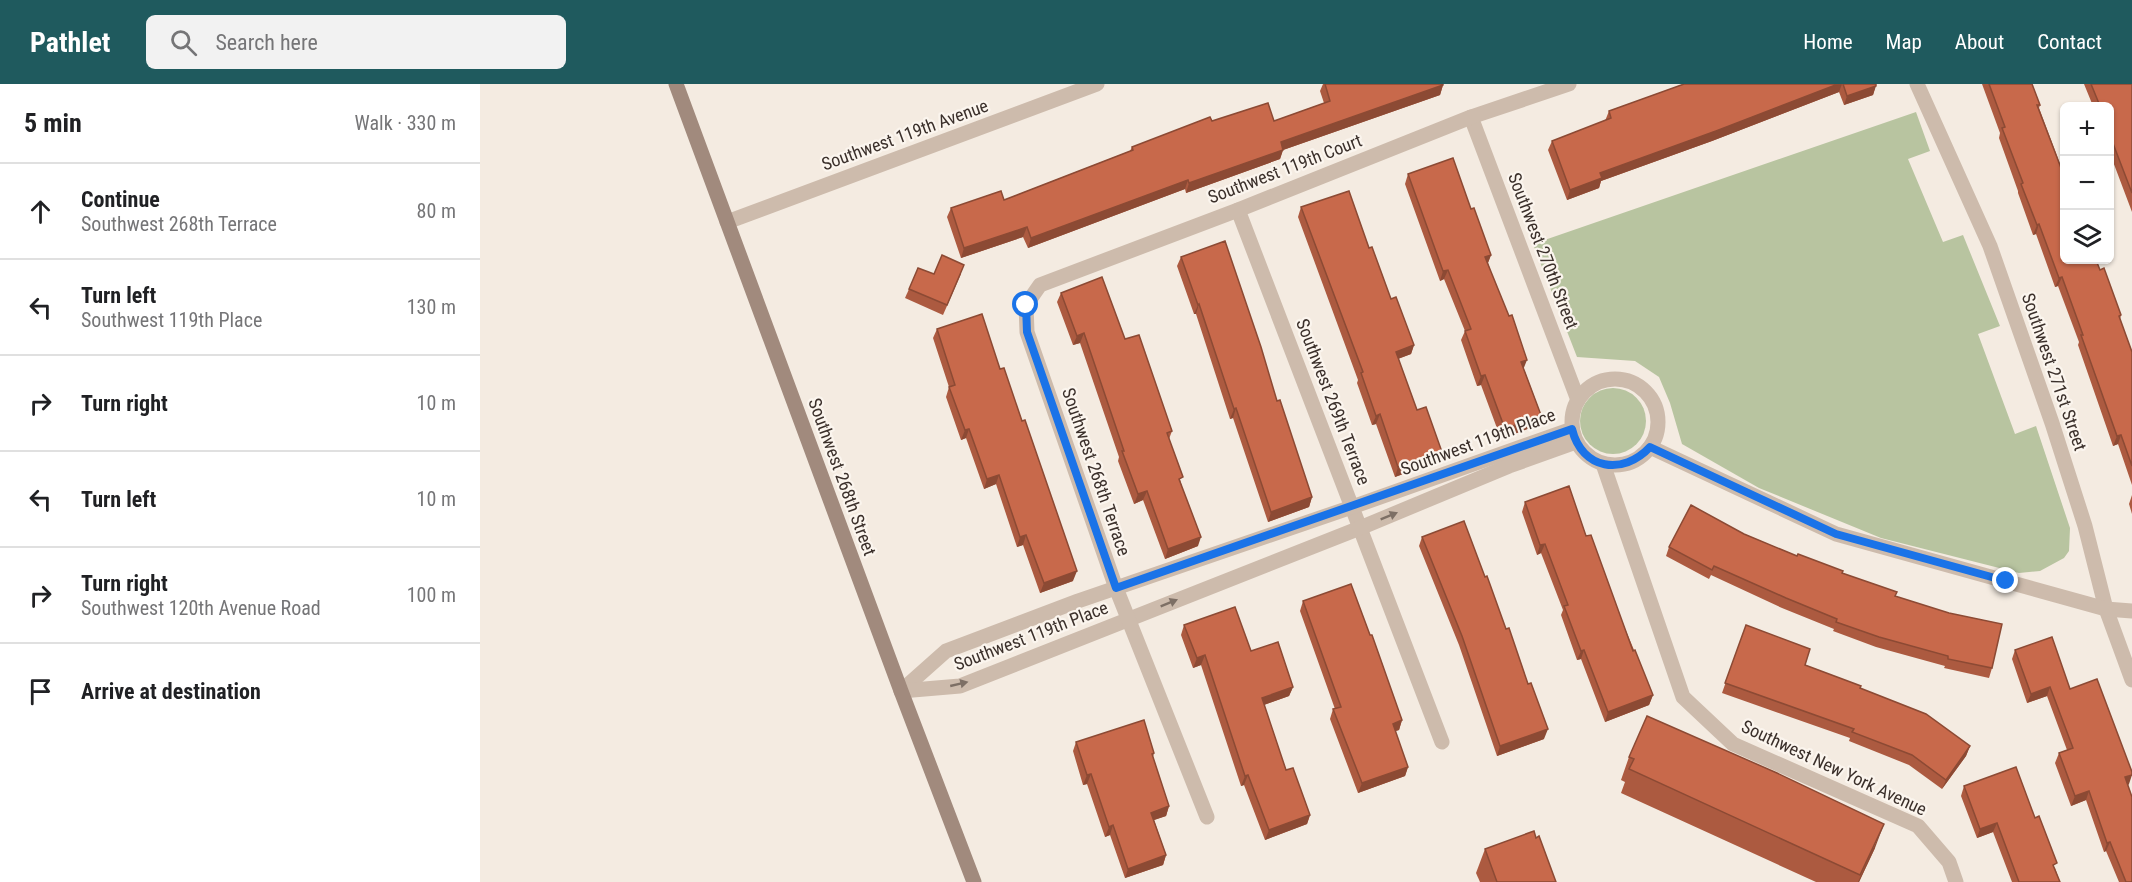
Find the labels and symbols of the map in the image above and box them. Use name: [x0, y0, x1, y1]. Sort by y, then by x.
street label: Southwest 119th Avenue: [819, 95, 991, 174]
street label: Southwest 119th Court: [1205, 130, 1365, 208]
street label: Southwest 270th Street: [1504, 170, 1583, 332]
street label: Southwest 271st Street: [2018, 290, 2091, 453]
route start: [1012, 291, 1038, 317]
street label: Southwest 269th Terrace: [1292, 316, 1375, 488]
street label: Southwest 268th Terrace: [1058, 385, 1135, 559]
street label: Southwest 268th Street: [804, 395, 881, 558]
street label: Southwest 119th Place: [1398, 404, 1558, 479]
one-way arrow: [1380, 511, 1398, 520]
route end: [1992, 567, 2018, 593]
street label: Southwest 119th Place: [951, 596, 1111, 675]
one-way arrow: [1160, 598, 1178, 608]
one-way arrow: [950, 679, 968, 689]
street label: Southwest New York Avenue: [1738, 715, 1930, 820]

